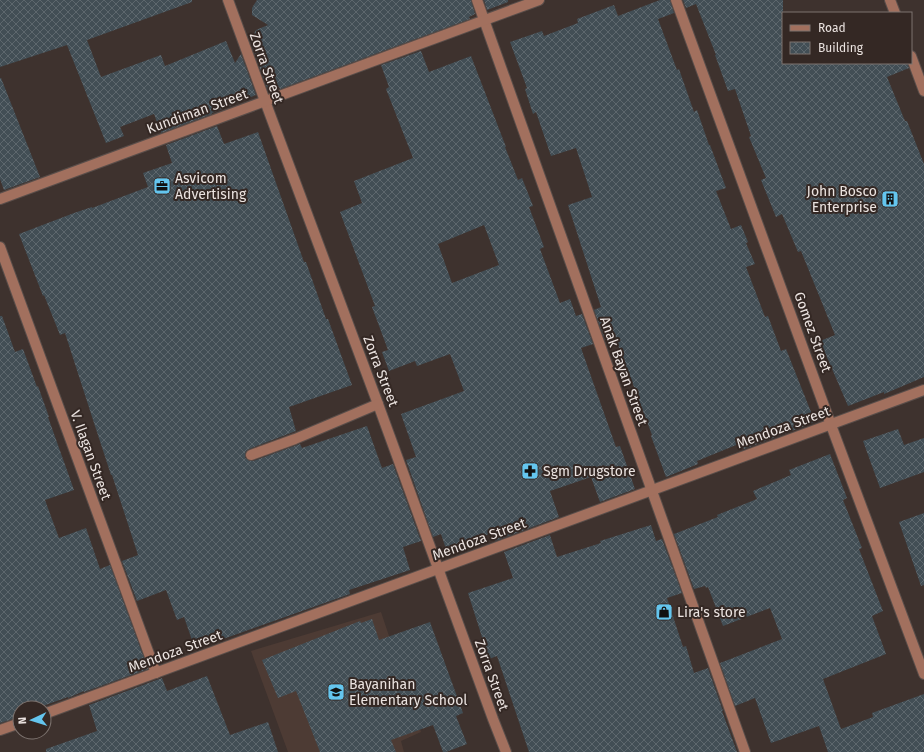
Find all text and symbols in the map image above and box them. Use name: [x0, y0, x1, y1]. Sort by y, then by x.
legend: [782, 12, 912, 64]
text: Road: [818, 21, 846, 35]
street label: Zorra Street: [246, 30, 288, 107]
text: Building: [818, 41, 864, 55]
street label: Kundiman Street: [144, 85, 251, 138]
place label: Asvicom Advertising: [175, 170, 247, 203]
office icon: Asvicom Advertising: [152, 176, 172, 196]
place label: John Bosco Enterprise: [807, 183, 877, 216]
building icon: John Bosco Enterprise: [880, 189, 900, 209]
street label: Gomez Street: [790, 290, 835, 376]
street label: Anak Bayan Street: [596, 314, 651, 429]
street label: Zorra Street: [359, 333, 402, 410]
street label: Mendoza Street: [734, 402, 833, 452]
street label: V. Ilagan Street: [66, 408, 115, 503]
pharmacy icon: Sgm Drugstore: [520, 461, 540, 481]
place label: Sgm Drugstore: [543, 463, 636, 480]
street label: Mendoza Street: [430, 514, 529, 564]
shop icon: Lira's store: [654, 602, 674, 622]
place label: Lira's store: [677, 604, 746, 621]
street label: Mendoza Street: [126, 626, 225, 676]
street label: Zorra Street: [471, 637, 513, 714]
place label: Bayanihan Elementary School: [349, 676, 467, 709]
school or university icon: Bayanihan Elementary School: [326, 682, 346, 702]
north arrow: [12, 700, 52, 740]
text: N: [16, 717, 29, 725]

